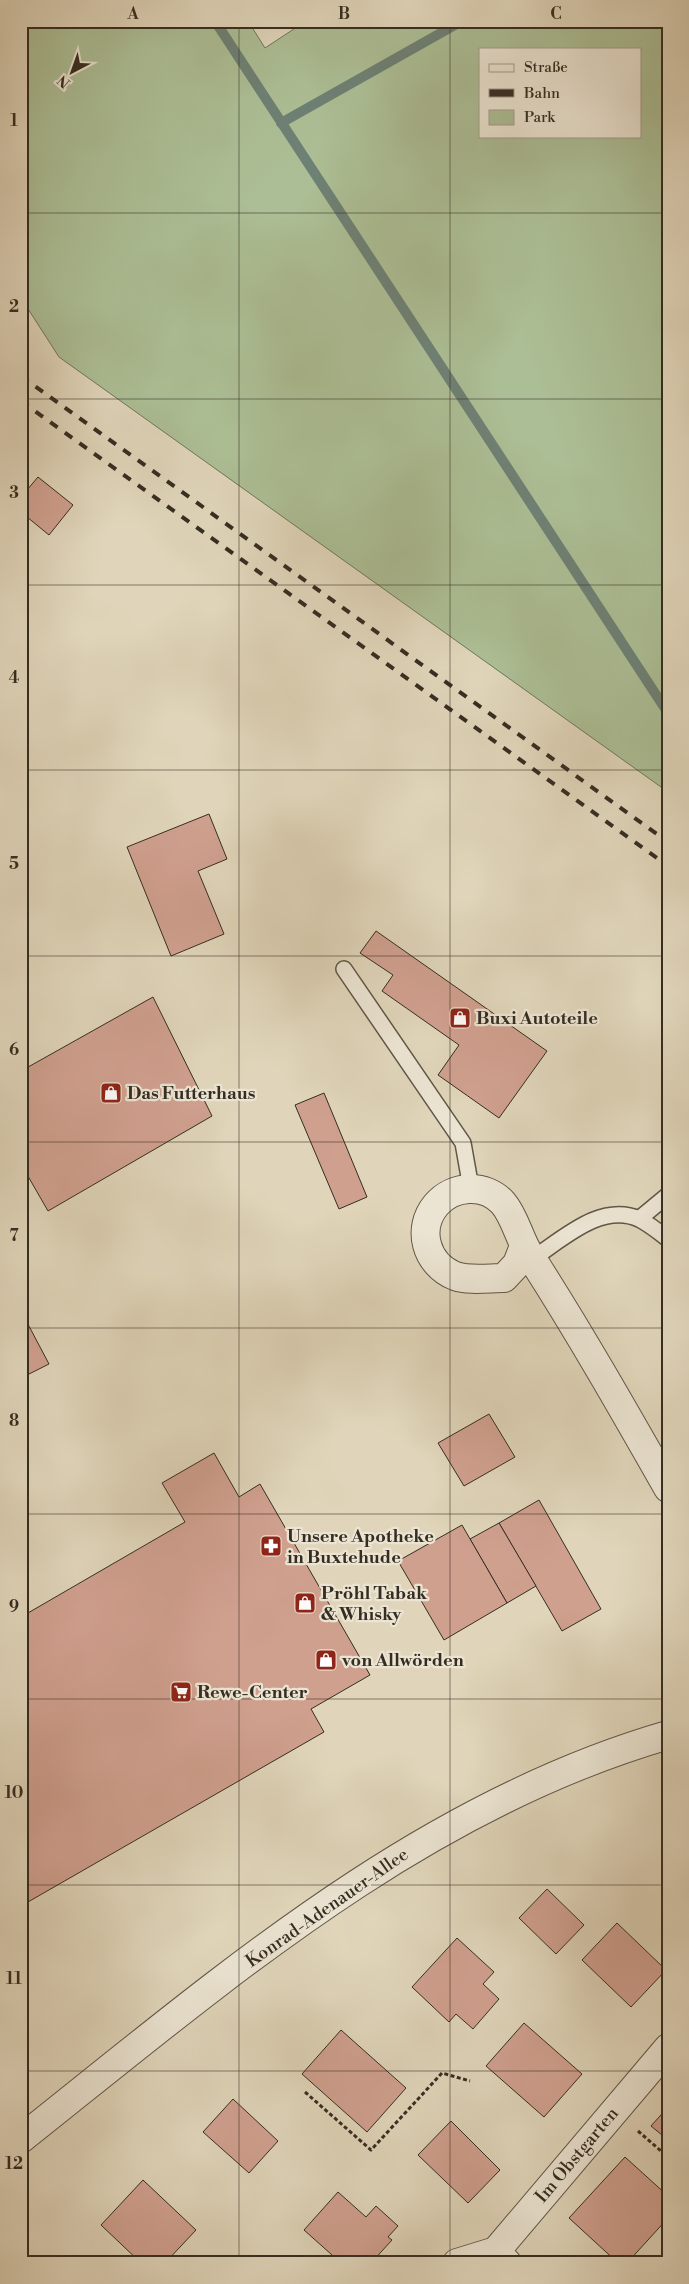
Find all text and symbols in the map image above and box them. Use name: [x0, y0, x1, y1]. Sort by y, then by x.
text: A: [126, 4, 139, 24]
text: B: [338, 4, 350, 24]
text: C: [550, 4, 562, 24]
north arrow: [48, 48, 98, 98]
legend: [479, 48, 642, 138]
text: Straße: [524, 58, 568, 77]
text: N: [54, 71, 74, 91]
text: Bahn: [523, 84, 560, 103]
text: Park: [524, 108, 556, 127]
text: 1: [10, 111, 18, 131]
text: 2: [9, 297, 19, 317]
text: 3: [9, 483, 19, 503]
text: 4: [9, 668, 20, 688]
text: 5: [9, 854, 19, 874]
shop icon: Buxi Autoteile: [448, 1006, 472, 1030]
place label: Buxi Autoteile: [476, 1007, 598, 1030]
text: 6: [9, 1040, 19, 1060]
shop icon: Das Futterhaus: [99, 1081, 123, 1105]
place label: Das Futterhaus: [127, 1082, 256, 1105]
text: 7: [9, 1226, 19, 1246]
text: 8: [9, 1411, 19, 1431]
place label: Unsere Apotheke in Buxtehude: [287, 1525, 434, 1569]
pharmacy icon: Unsere Apotheke in Buxtehude: [259, 1534, 283, 1558]
place label: Pröhl Tabak & Whisky: [321, 1582, 428, 1626]
shop icon: Pröhl Tabak & Whisky: [293, 1591, 317, 1615]
text: 9: [9, 1597, 19, 1617]
shop icon: von Allwörden: [314, 1648, 338, 1672]
place label: von Allwörden: [341, 1649, 464, 1672]
supermarket icon: Rewe-Center: [169, 1680, 193, 1704]
place label: Rewe-Center: [197, 1681, 308, 1704]
text: 10: [5, 1783, 23, 1803]
street label: Konrad-Adenauer-Allee: [241, 1843, 413, 1973]
text: 11: [6, 1969, 22, 1989]
street label: Im Obstgarten: [530, 2102, 624, 2208]
text: 12: [5, 2154, 23, 2174]

